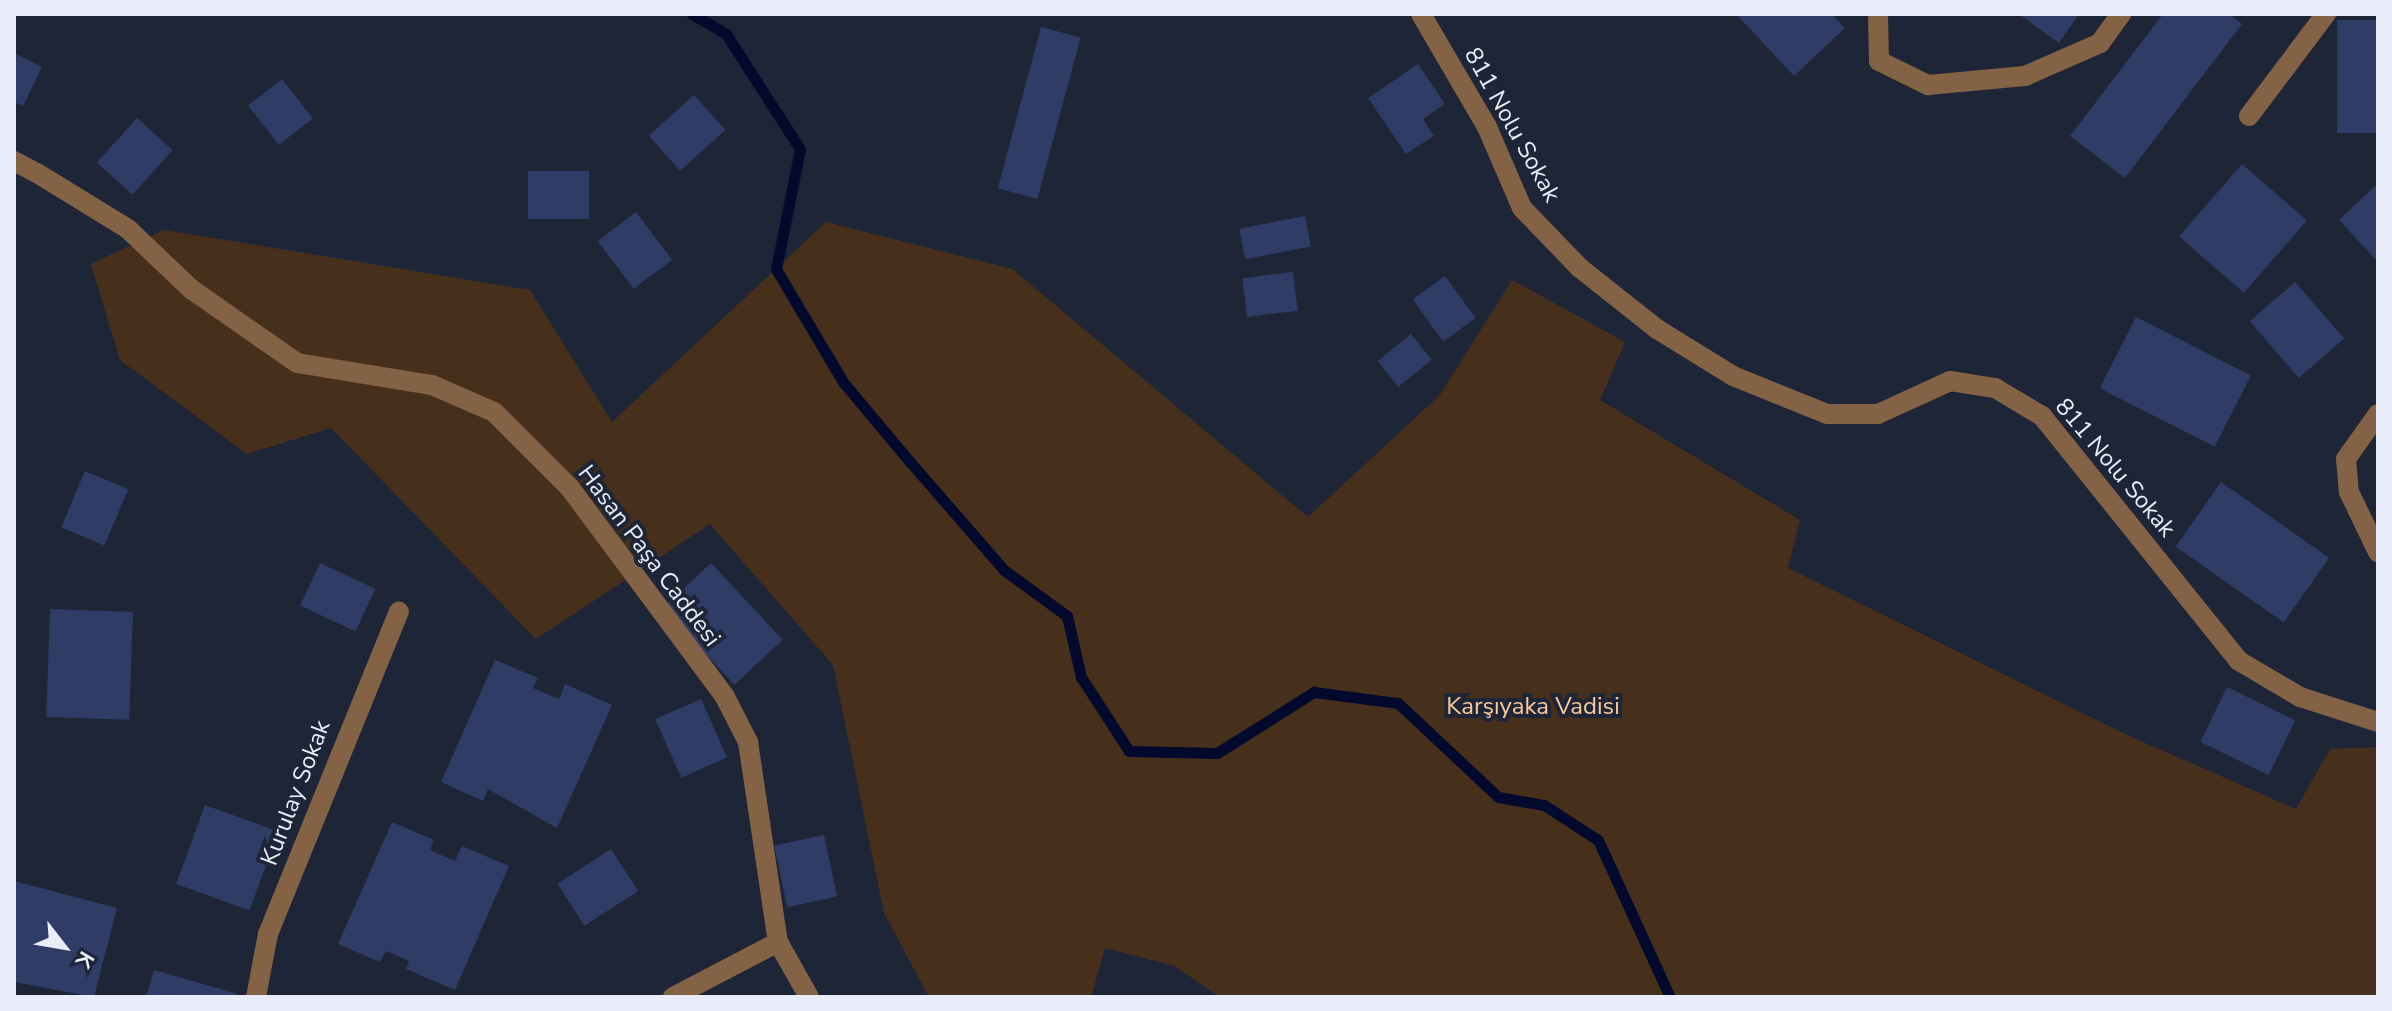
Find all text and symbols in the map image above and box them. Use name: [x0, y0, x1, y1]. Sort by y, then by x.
street label: 811 Nolu Sokak: [1458, 43, 1566, 207]
street label: 811 Nolu Sokak: [2049, 393, 2181, 543]
street label: Hasan Paşa Caddesi: [572, 460, 726, 652]
park label: Karşıyaka Vadisi: [1446, 693, 1620, 721]
street label: Kurulay Sokak: [255, 716, 337, 870]
north arrow: [24, 907, 104, 987]
text: K: [68, 945, 101, 973]

